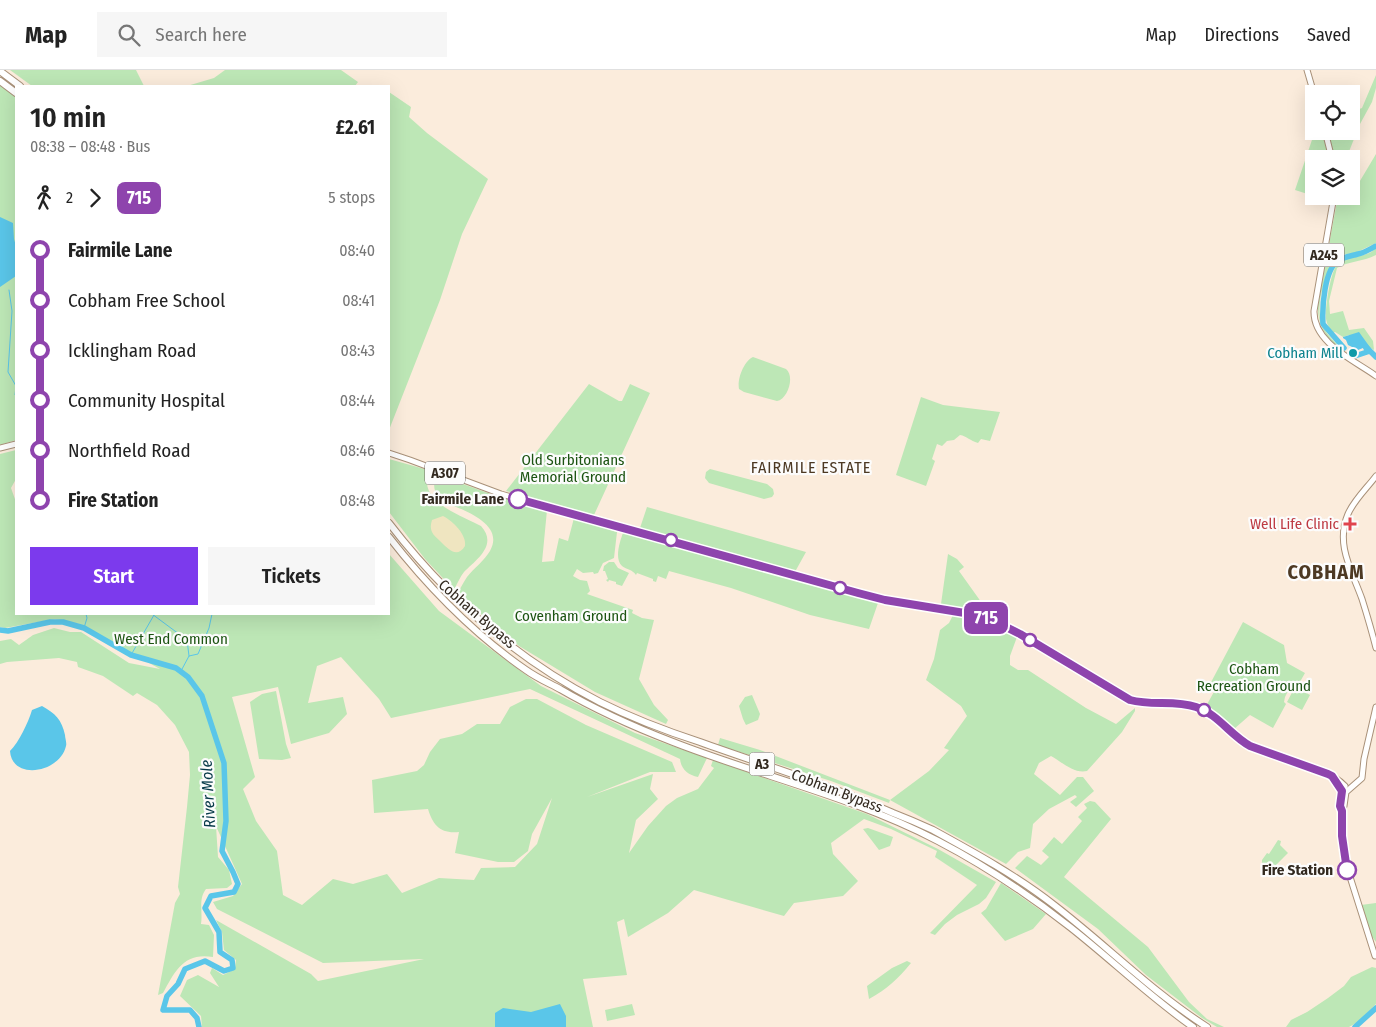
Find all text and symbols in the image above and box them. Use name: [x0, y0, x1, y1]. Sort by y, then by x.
search box: [97, 12, 447, 57]
text: Map: [25, 21, 67, 49]
icon: search: [115, 21, 143, 49]
text: Search here: [155, 23, 247, 46]
text: Map: [1145, 24, 1177, 46]
text: Directions: [1205, 24, 1279, 46]
text: Saved: [1307, 24, 1351, 46]
map controls: [1305, 85, 1360, 205]
button: locate: [1305, 85, 1360, 140]
text: 10 min: [30, 101, 106, 134]
text: £2.61: [336, 116, 375, 139]
text: 08:38 – 08:48 · Bus: [30, 137, 150, 156]
button: layers: [1305, 150, 1360, 205]
icon: walk: [30, 184, 58, 212]
icon: forward: [81, 184, 109, 212]
text: 715: [127, 187, 151, 209]
text: 2: [66, 188, 73, 207]
text: 5 stops: [328, 188, 375, 207]
text: Fairmile Lane: [68, 239, 172, 262]
text: 08:40: [339, 241, 375, 260]
road number: A245: [1304, 244, 1344, 266]
text: Cobham Free School: [68, 289, 225, 312]
text: 08:41: [342, 291, 375, 310]
text: Icklingham Road: [68, 339, 197, 362]
text: 08:43: [341, 341, 375, 360]
place label: Cobham Mill: [1267, 344, 1343, 362]
marker: Cobham Mill: [1347, 347, 1359, 359]
text: Community Hospital: [68, 389, 225, 412]
text: 08:44: [340, 391, 375, 410]
text: Northfield Road: [68, 439, 191, 462]
text: 08:46: [340, 441, 375, 460]
park label: Old Surbitonians Memorial Ground: [520, 451, 626, 486]
district label: FAIRMILE ESTATE: [751, 458, 871, 477]
road number: A307: [425, 462, 465, 484]
text: Fire Station: [68, 489, 158, 512]
marker: Fairmile Lane: [508, 489, 528, 509]
place label: Fairmile Lane: [422, 490, 504, 508]
text: 08:48: [340, 491, 375, 510]
place label: Well Life Clinic: [1250, 515, 1340, 533]
marker: Well Life Clinic: [1343, 517, 1357, 531]
unlabelled marker: [664, 533, 678, 547]
button: Start: [30, 547, 198, 605]
button: Tickets: [208, 547, 375, 605]
district label: COBHAM: [1287, 560, 1365, 584]
street label: Cobham Bypass: [435, 576, 519, 652]
unlabelled marker: [833, 581, 847, 595]
line badge: 715: [957, 602, 1015, 634]
park label: Covenham Ground: [515, 607, 627, 625]
text: 715: [974, 607, 998, 629]
park label: West End Common: [114, 630, 228, 648]
unlabelled marker: [1023, 633, 1037, 647]
park label: Cobham Recreation Ground: [1197, 660, 1311, 695]
unlabelled marker: [1197, 703, 1211, 717]
road number: A3: [750, 752, 774, 776]
water label: River Mole: [197, 759, 219, 828]
street label: Cobham Bypass: [789, 765, 885, 817]
marker: Fire Station: [1337, 860, 1357, 880]
place label: Fire Station: [1262, 861, 1333, 879]

